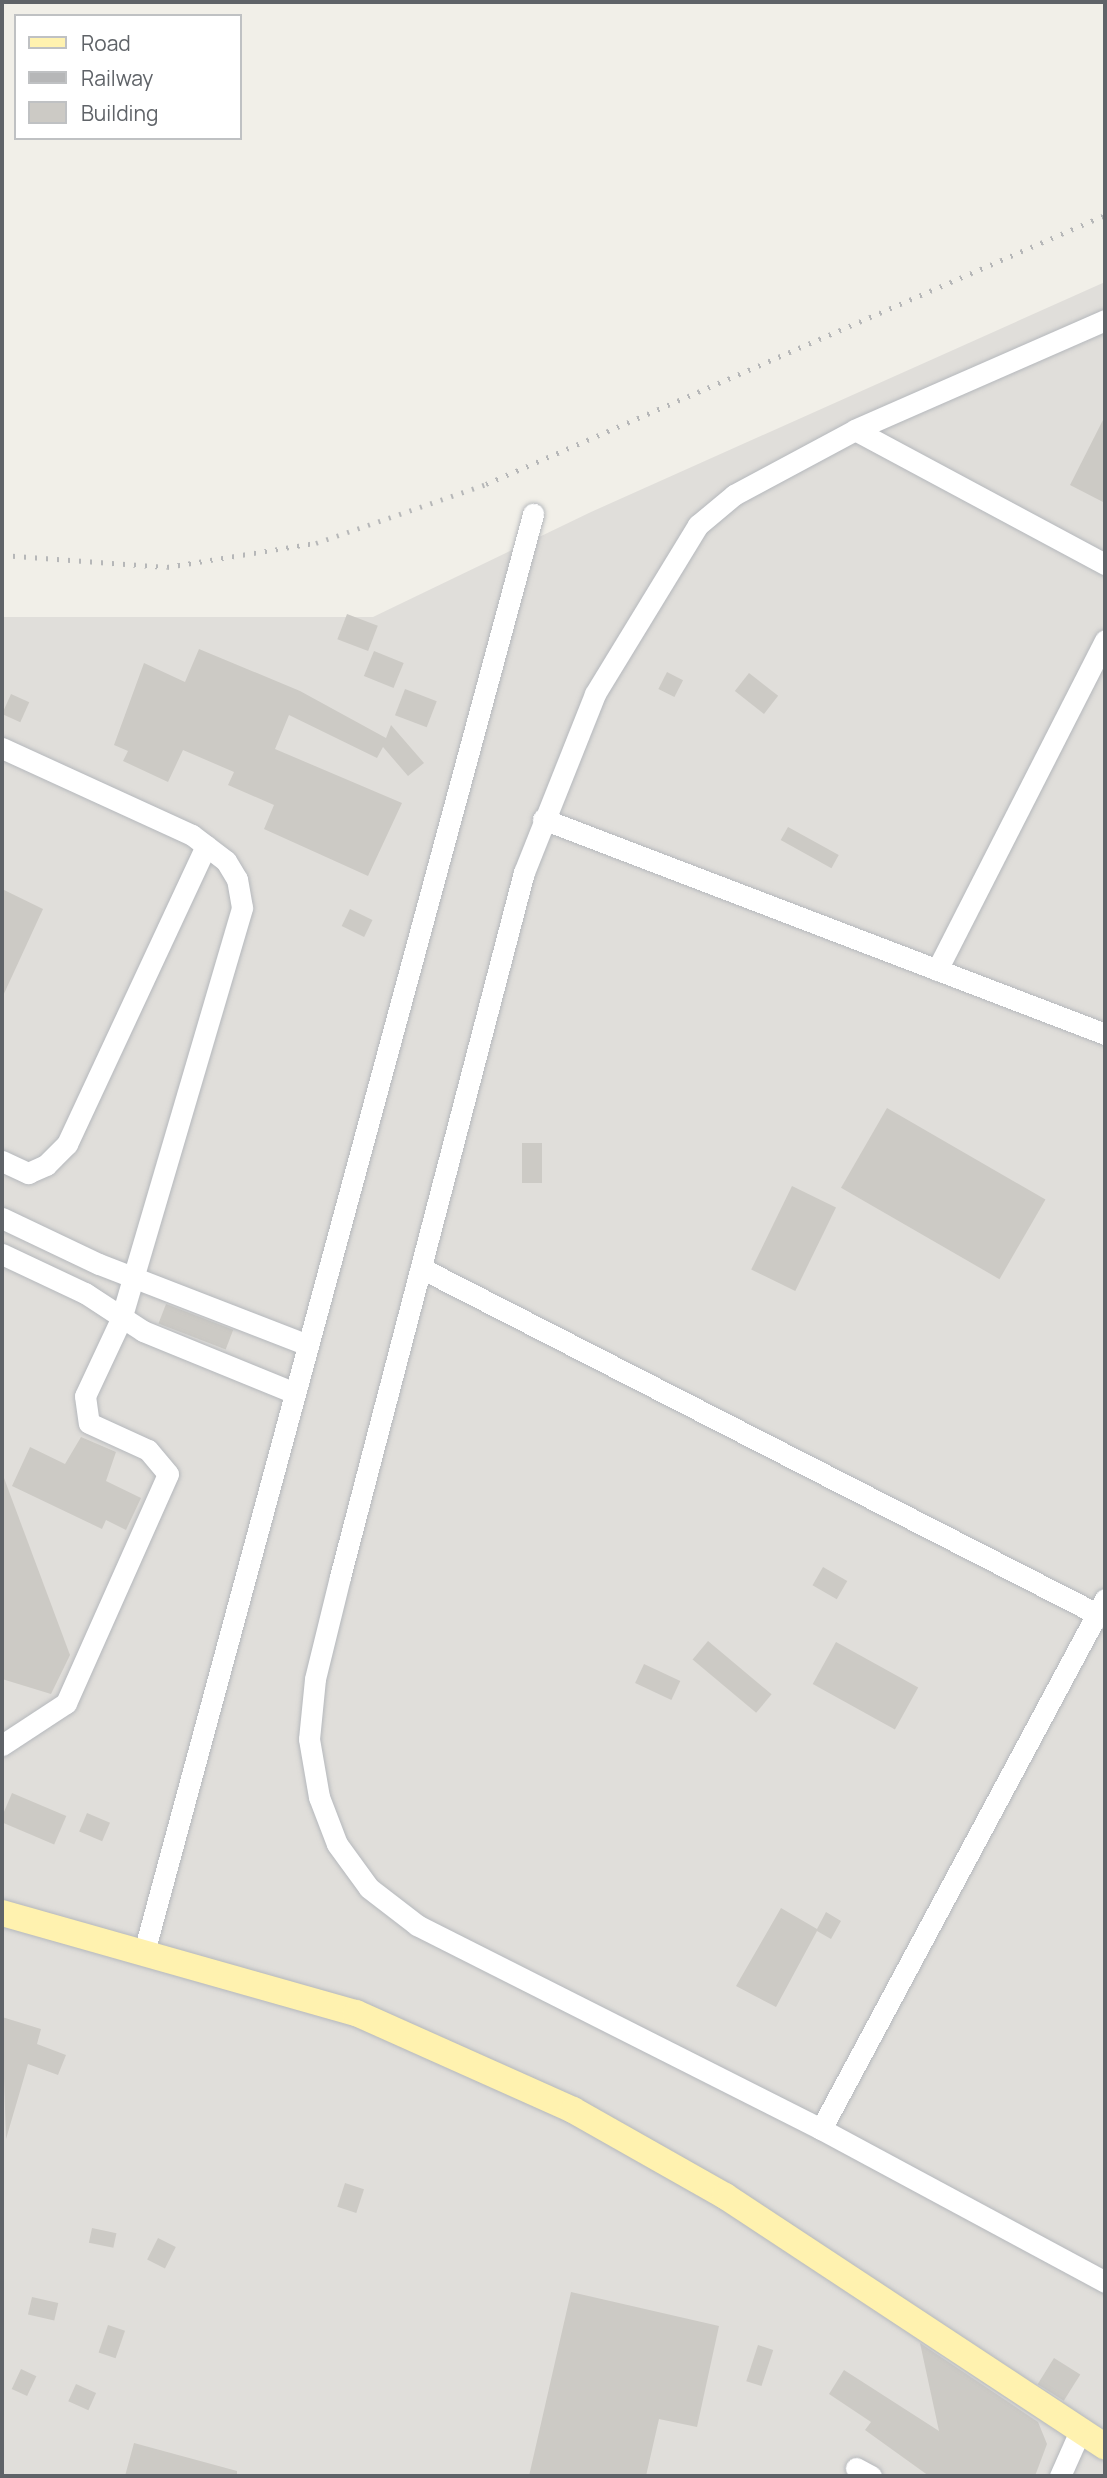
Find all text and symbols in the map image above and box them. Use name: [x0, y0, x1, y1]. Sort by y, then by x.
legend: [14, 14, 242, 140]
text: Road: [81, 29, 131, 57]
text: Railway: [81, 64, 153, 92]
text: Building: [81, 99, 158, 127]

